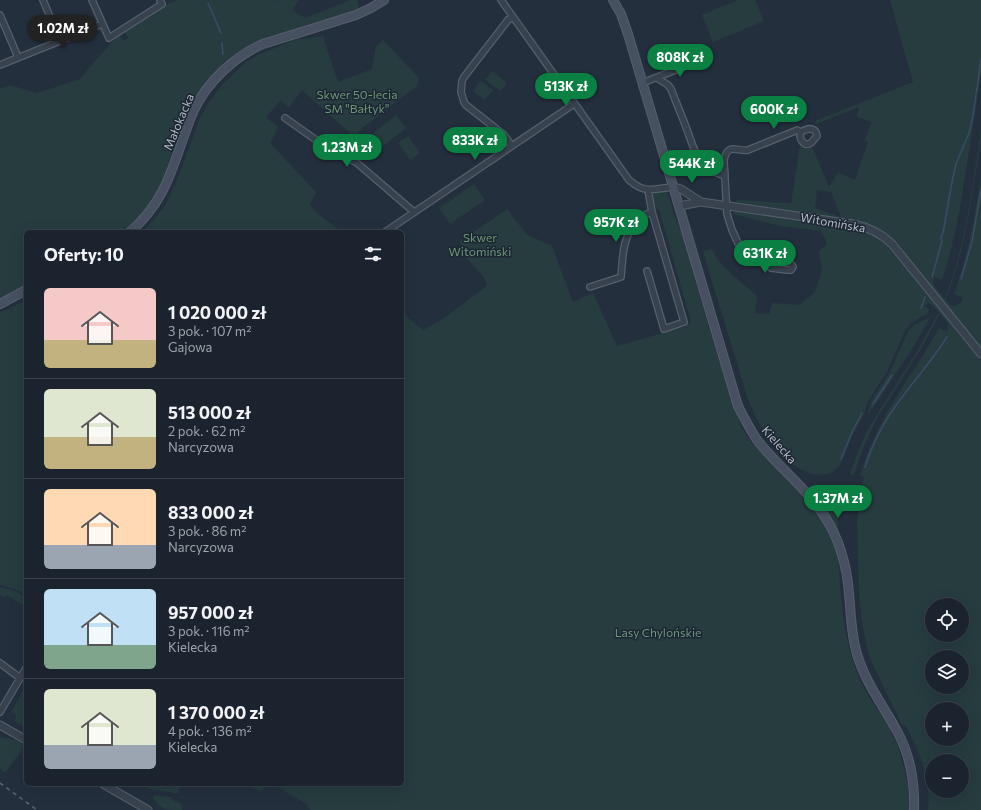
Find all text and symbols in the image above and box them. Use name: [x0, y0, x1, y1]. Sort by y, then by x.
pin: 1.02M zł: [22, 15, 104, 49]
text: 1.02M zł: [37, 20, 89, 36]
pin: 808K zł: [643, 44, 717, 78]
text: 808K zł: [656, 49, 704, 65]
pin: 513K zł: [529, 73, 603, 107]
text: 513K zł: [544, 78, 588, 94]
park label: Skwer 50-lecia SM "Bałtyk": [317, 87, 397, 115]
street label: Małokacka: [160, 91, 196, 152]
pin: 600K zł: [737, 96, 811, 130]
text: 600K zł: [750, 101, 798, 117]
pin: 833K zł: [438, 127, 512, 161]
text: 833K zł: [452, 132, 498, 148]
pin: 1.23M zł: [306, 134, 388, 168]
text: 1.23M zł: [322, 139, 372, 155]
pin: 544K zł: [655, 150, 729, 184]
text: 544K zł: [669, 155, 715, 171]
pin: 957K zł: [579, 209, 653, 243]
street label: Witomińska: [799, 209, 867, 235]
text: 957K zł: [593, 214, 639, 230]
park label: Skwer Witomiński: [449, 230, 511, 258]
pin: 631K zł: [728, 240, 802, 274]
icon: filters: [362, 243, 384, 265]
text: Oferty: 10: [44, 244, 124, 265]
text: 631K zł: [743, 245, 787, 261]
text: 1 020 000 zł: [168, 302, 266, 323]
icon: home: [76, 304, 124, 352]
text: 3 pok. · 107 m²: [168, 323, 251, 339]
text: Gajowa: [168, 339, 212, 355]
text: 513 000 zł: [168, 402, 251, 423]
icon: home: [76, 405, 124, 453]
text: 2 pok. · 62 m²: [168, 423, 245, 439]
street label: Kielecka: [760, 423, 800, 466]
text: Narcyzowa: [168, 439, 234, 455]
pin: 1.37M zł: [797, 485, 879, 519]
text: 1.37M zł: [813, 490, 863, 506]
text: 833 000 zł: [168, 502, 253, 523]
icon: home: [76, 505, 124, 553]
text: 3 pok. · 86 m²: [168, 523, 246, 539]
text: Narcyzowa: [168, 539, 234, 555]
map controls: [925, 598, 969, 798]
button: locate: [925, 598, 969, 642]
text: 957 000 zł: [168, 602, 253, 623]
icon: home: [76, 605, 124, 653]
text: 3 pok. · 116 m²: [168, 623, 250, 639]
park label: Lasy Chylońskie: [615, 625, 701, 639]
text: Kielecka: [168, 639, 217, 655]
button: layers: [925, 650, 969, 694]
text: 1 370 000 zł: [168, 702, 264, 723]
button: +: [925, 702, 969, 746]
icon: home: [76, 705, 124, 753]
text: 4 pok. · 136 m²: [168, 723, 252, 739]
text: Kielecka: [168, 739, 217, 755]
button: −: [925, 754, 969, 798]

